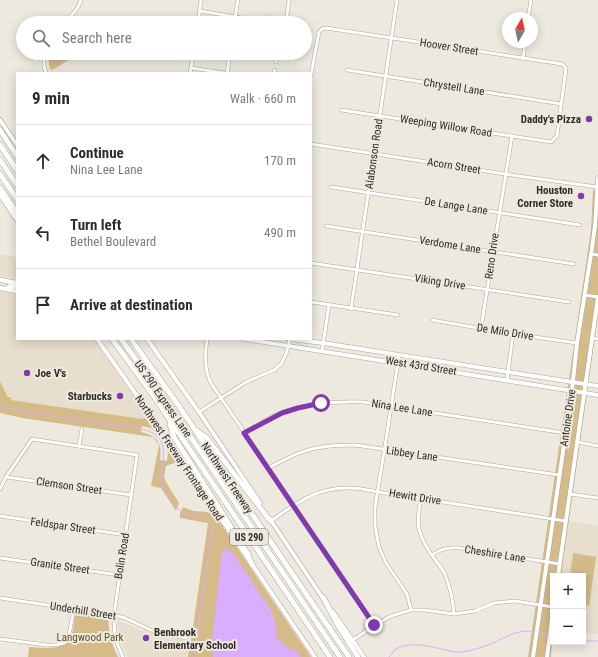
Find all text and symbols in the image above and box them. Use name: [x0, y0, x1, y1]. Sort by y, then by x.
north arrow: [502, 12, 538, 48]
search box: [16, 16, 312, 60]
icon: search: [30, 27, 52, 49]
text: Search here: [62, 29, 132, 47]
street label: Hoover Street: [419, 36, 479, 58]
street label: Chrystell Lane: [423, 76, 485, 98]
text: 9 min: [32, 88, 70, 108]
text: Walk · 660 m: [230, 91, 296, 106]
street label: Weeping Willow Road: [399, 112, 493, 140]
place label: Daddy's Pizza: [521, 113, 581, 126]
marker: Daddy's Pizza: [584, 114, 594, 124]
street label: Alabonson Road: [363, 118, 385, 190]
text: Continue: [70, 144, 124, 162]
icon: ahead: [32, 150, 54, 172]
text: 170 m: [264, 153, 296, 168]
street label: Acorn Street: [426, 155, 482, 177]
text: Nina Lee Lane: [70, 162, 143, 177]
place label: Houston Corner Store: [517, 184, 573, 210]
marker: Houston Corner Store: [576, 191, 586, 201]
street label: De Lange Lane: [423, 195, 489, 217]
text: Turn left: [70, 216, 121, 234]
icon: left: [32, 222, 54, 244]
text: 490 m: [264, 225, 296, 240]
street label: Reno Drive: [482, 232, 502, 280]
text: Bethel Boulevard: [70, 234, 156, 249]
street label: Verdome Lane: [418, 234, 482, 256]
street label: Viking Drive: [414, 272, 466, 292]
icon: arrive: [32, 294, 54, 316]
text: Arrive at destination: [70, 296, 193, 314]
street label: De Milo Drive: [476, 321, 534, 343]
street label: West 43rd Street: [384, 354, 458, 378]
street label: US 290 Express Lane: [132, 358, 194, 440]
place label: Joe V's: [35, 367, 66, 380]
marker: Joe V's: [22, 368, 32, 378]
street label: Antoine Drive: [558, 388, 578, 448]
place label: Starbucks: [68, 390, 112, 403]
marker: Starbucks: [115, 391, 125, 401]
street label: Northwest Freeway Frontage Road: [132, 393, 226, 523]
route start: [312, 394, 330, 412]
street label: Nina Lee Lane: [371, 397, 433, 419]
street label: Northwest Freeway: [198, 440, 256, 516]
street label: Libbey Lane: [385, 444, 439, 464]
street label: Clemson Street: [35, 475, 103, 497]
street label: Hewitt Drive: [388, 486, 442, 508]
street label: Feldspar Street: [30, 515, 96, 537]
road number: US 290: [230, 529, 268, 545]
street label: Bolin Road: [112, 532, 132, 580]
street label: Cheshire Lane: [464, 543, 526, 565]
street label: Granite Street: [30, 555, 90, 577]
map controls: [550, 573, 586, 645]
button: +: [550, 573, 586, 609]
street label: Underhill Street: [49, 599, 117, 623]
button: −: [550, 609, 586, 645]
route end: [365, 616, 383, 634]
place label: Benbrook Elementary School: [154, 626, 236, 652]
park label: Langwood Park: [56, 631, 124, 644]
marker: Benbrook Elementary School: [141, 633, 151, 643]

